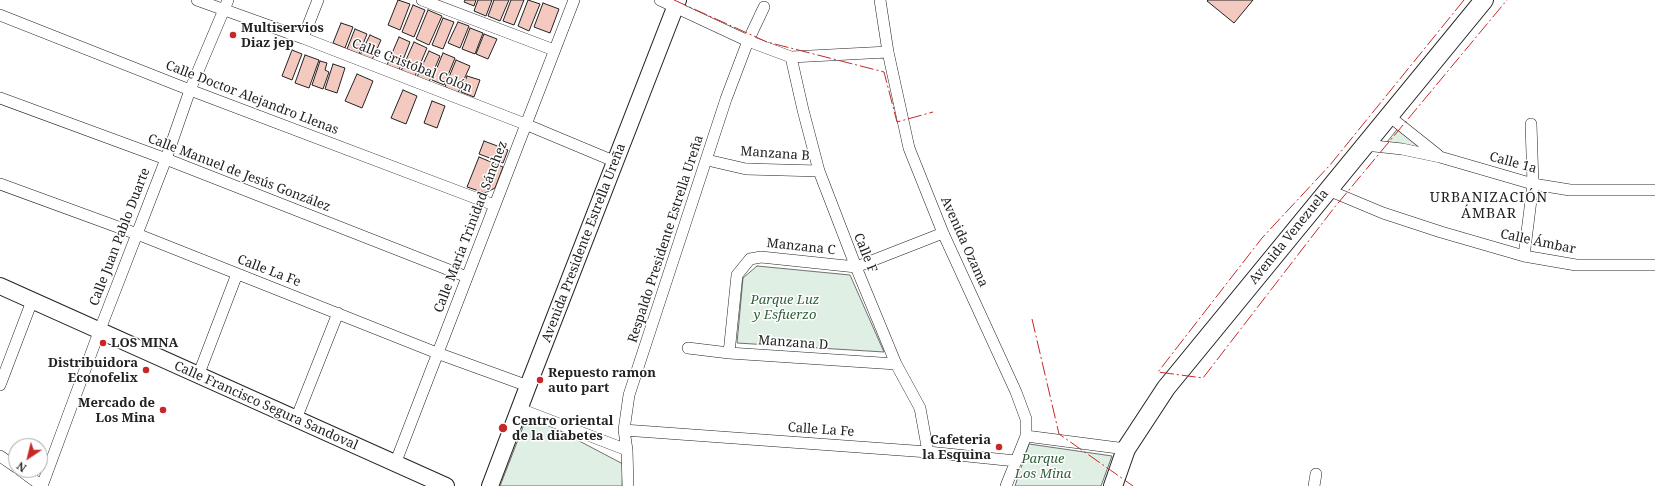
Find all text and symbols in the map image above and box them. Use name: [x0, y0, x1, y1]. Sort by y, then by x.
place label: Multiservios Diaz jep: [241, 20, 324, 51]
marker: Multiservios Diaz jep: [228, 30, 238, 40]
street label: Calle Cristóbal Colón: [349, 36, 475, 96]
street label: Calle Doctor Alejandro Llenas: [163, 58, 341, 138]
street label: Calle Manuel de Jesús González: [146, 131, 332, 215]
street label: Respaldo Presidente Estrella Ureña: [625, 133, 707, 345]
street label: Calle María Trinidad Sánchez: [431, 139, 511, 315]
street label: Avenida Presidente Estrella Ureña: [539, 141, 629, 345]
street label: Manzana B: [740, 144, 810, 164]
street label: Calle 1a: [1488, 149, 1538, 177]
street label: Calle Juan Pablo Duarte: [86, 166, 154, 308]
street label: Avenida Venezuela: [1246, 186, 1332, 288]
district label: URBANIZACIÓN ÁMBAR: [1430, 190, 1548, 222]
street label: Avenida Ozama: [937, 194, 991, 290]
street label: Calle Ámbar: [1499, 226, 1577, 258]
street label: Calle F: [850, 231, 880, 275]
street label: Manzana C: [766, 236, 836, 258]
street label: Calle La Fe: [235, 252, 303, 290]
park label: Parque Luz y Esfuerzo: [751, 292, 819, 323]
street label: Manzana D: [757, 333, 829, 353]
place label: LOS MINA: [111, 335, 178, 351]
marker: LOS MINA: [98, 338, 108, 348]
place label: Distribuidora Econofelix: [48, 355, 138, 386]
street label: Calle Francisco Segura Sandoval: [172, 358, 360, 454]
marker: Distribuidora Econofelix: [141, 365, 151, 375]
place label: Repuesto ramon auto part: [548, 365, 656, 396]
marker: Repuesto ramon auto part: [535, 375, 545, 385]
place label: Mercado de Los Mina: [78, 395, 155, 426]
marker: Mercado de Los Mina: [158, 405, 168, 415]
place label: Centro oriental de la diabetes: [512, 413, 613, 444]
street label: Calle La Fe: [787, 420, 855, 440]
marker: Centro oriental de la diabetes: [497, 422, 509, 434]
place label: Cafeteria la Esquina: [922, 432, 991, 463]
north arrow: [8, 438, 48, 478]
marker: Cafeteria la Esquina: [994, 442, 1004, 452]
park label: Parque Los Mina: [1015, 451, 1071, 482]
text: N: [14, 459, 29, 476]

